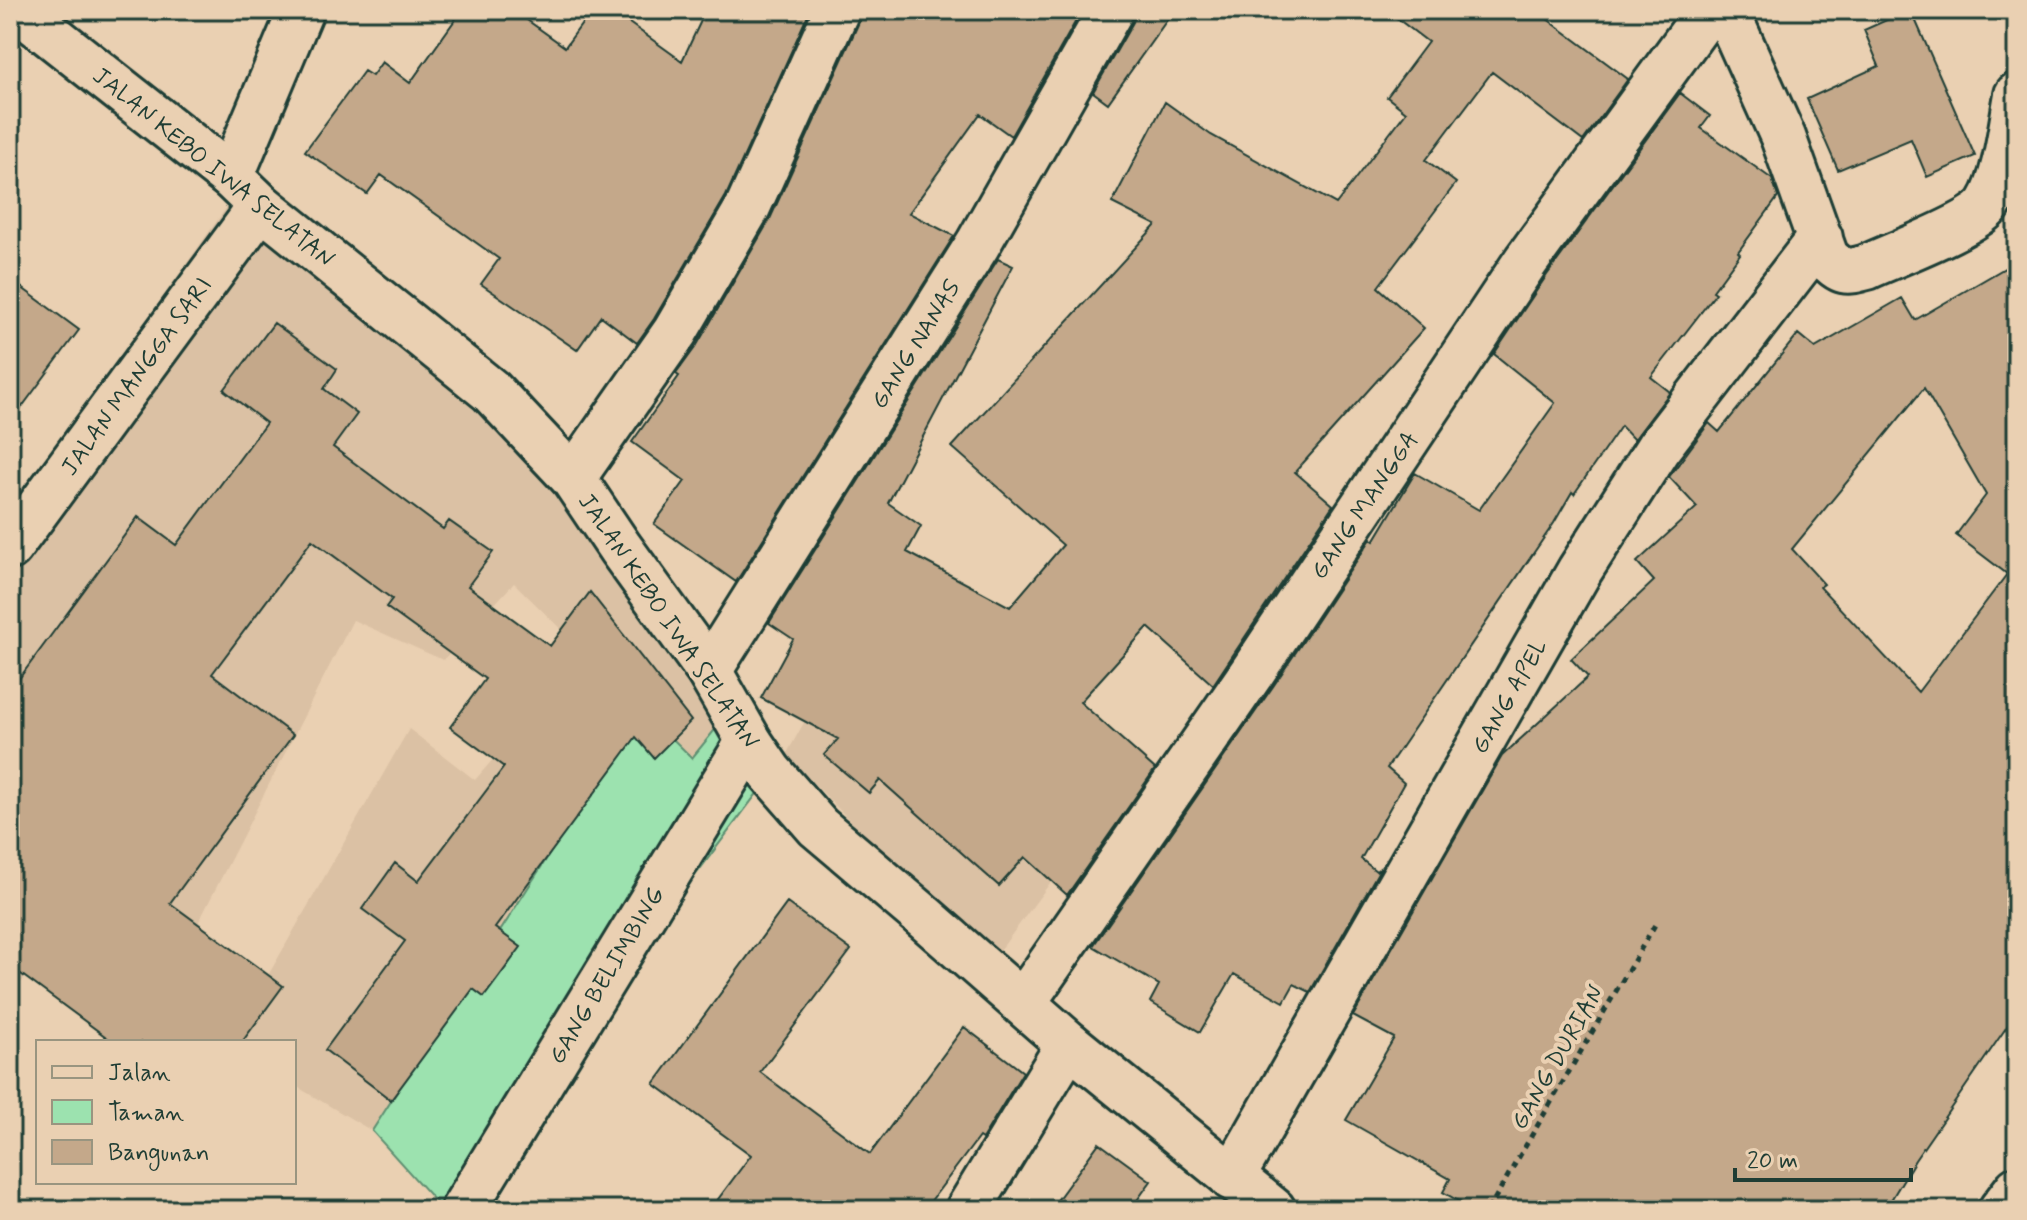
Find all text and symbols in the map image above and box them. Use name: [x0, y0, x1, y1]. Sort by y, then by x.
street label: JALAN KEBO IWA SELATAN: [86, 61, 341, 276]
street label: JALAN MANGGA SARI: [55, 271, 220, 482]
street label: GANG NANAS: [864, 274, 968, 415]
street label: GANG MANGGA: [1304, 426, 1426, 586]
street label: JALAN KEBO IWA SELATAN: [570, 488, 765, 756]
street label: GANG APEL: [1465, 634, 1556, 760]
street label: GANG BELIMBING: [542, 881, 673, 1070]
street label: GANG DURIAN: [1504, 980, 1612, 1136]
legend: [36, 1040, 296, 1184]
text: Jalan: [108, 1058, 171, 1089]
text: Taman: [108, 1098, 184, 1129]
scale bar: [1735, 1132, 1911, 1182]
text: Bangunan: [108, 1138, 209, 1171]
text: 20 m: [1747, 1146, 1798, 1177]

